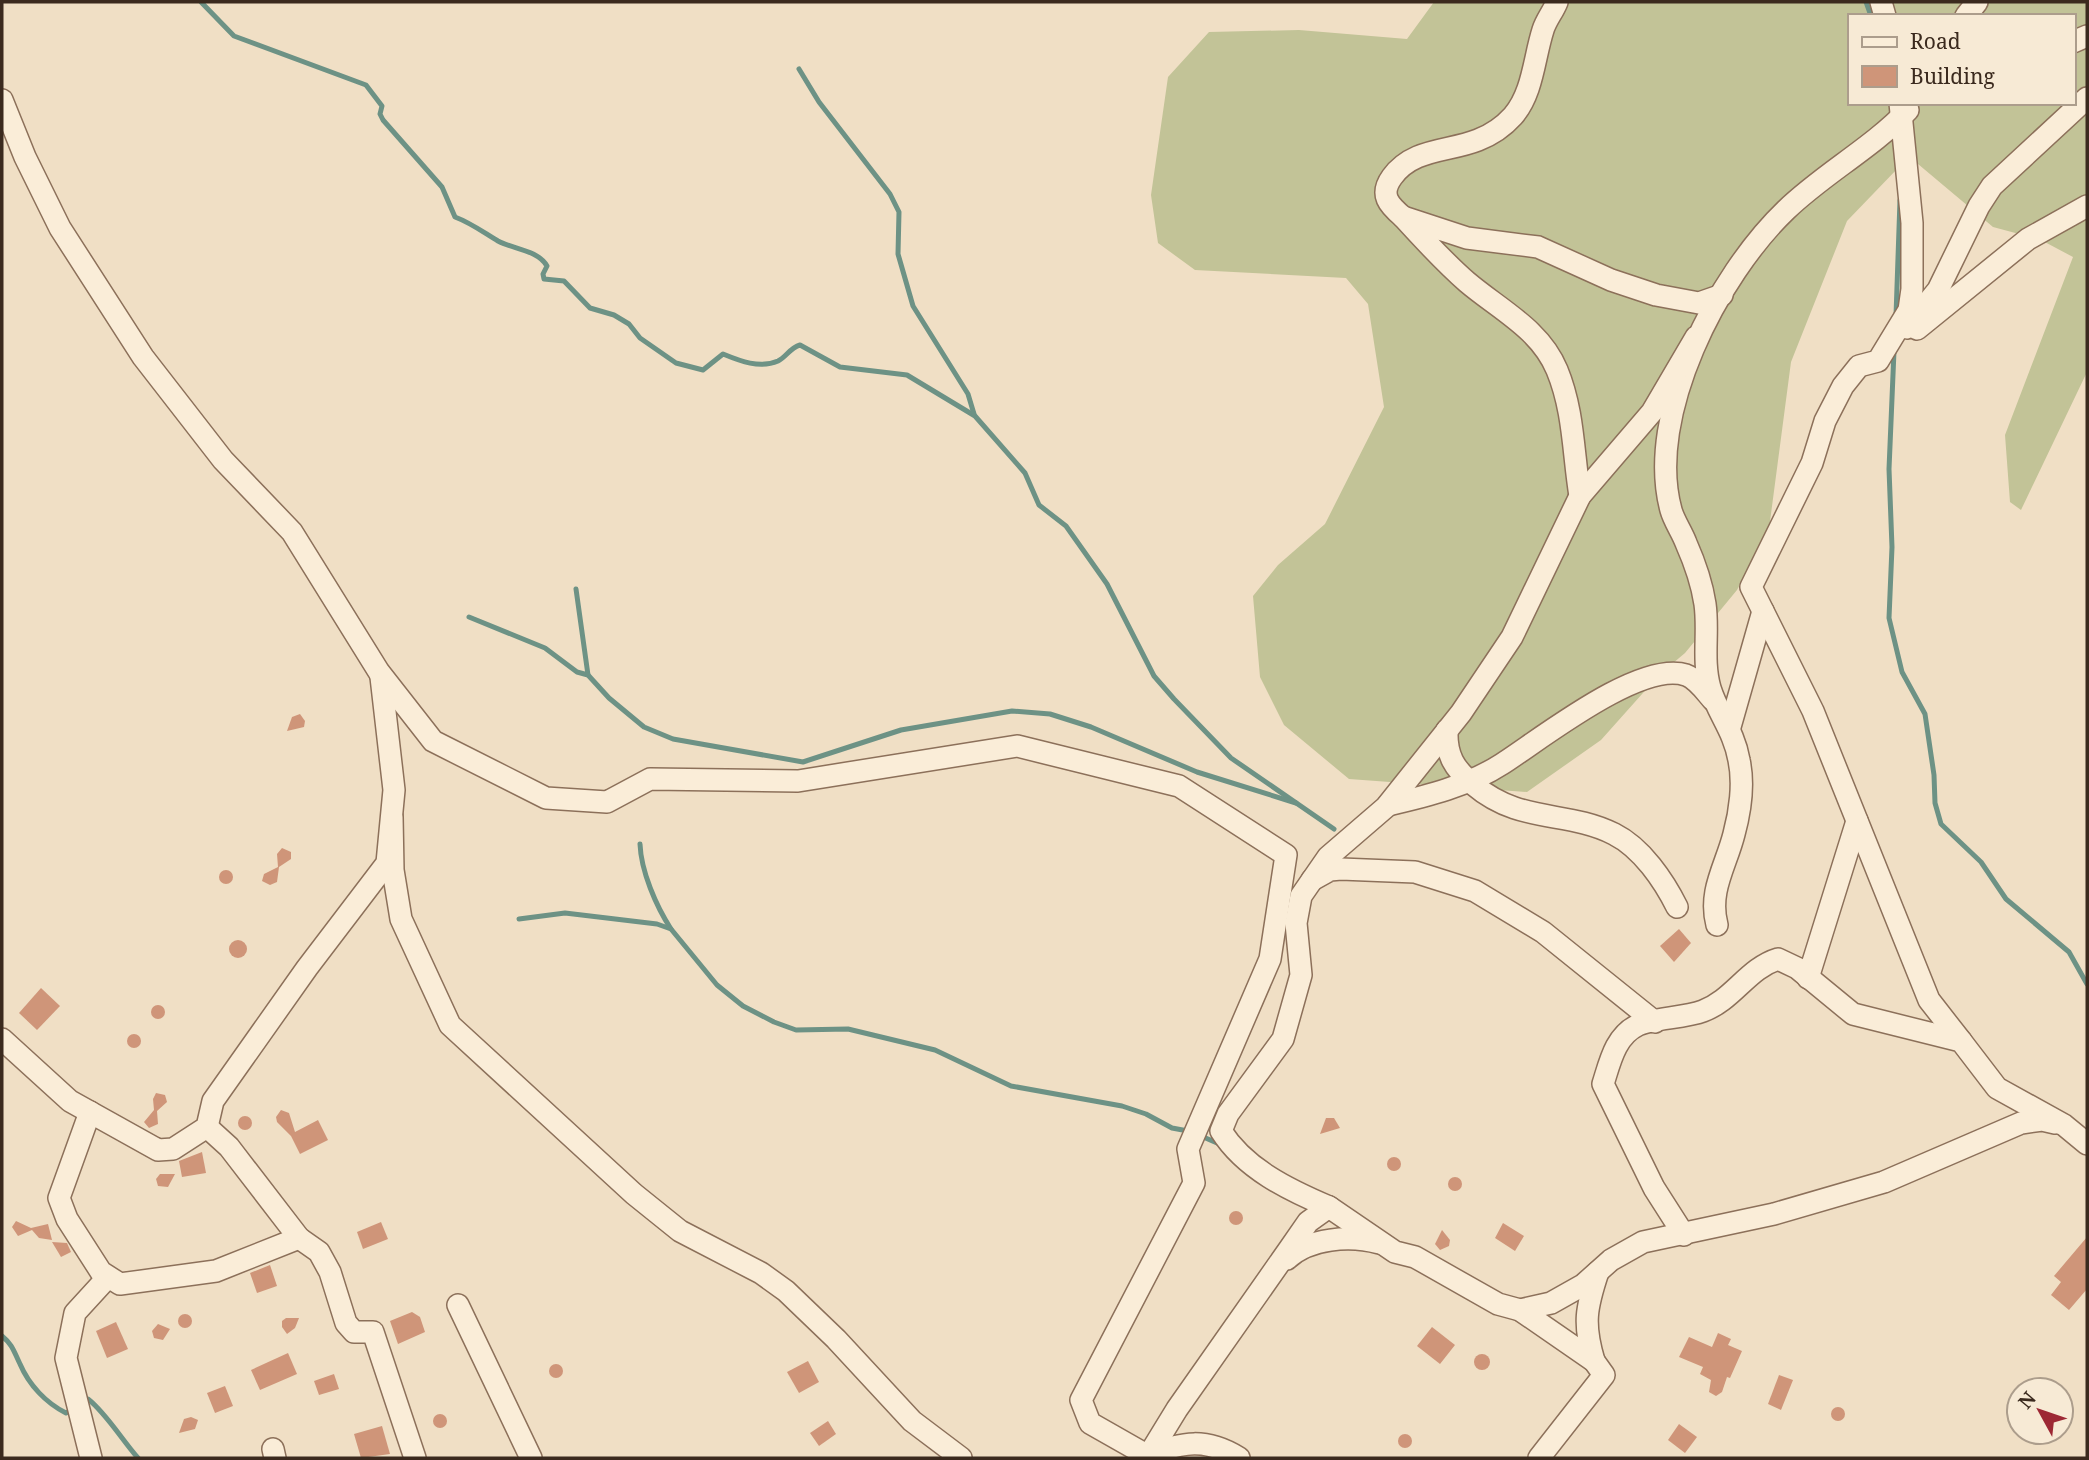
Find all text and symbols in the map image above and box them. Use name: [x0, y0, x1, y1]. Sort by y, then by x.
legend: [1848, 14, 2075, 105]
text: Road: [1910, 27, 1961, 55]
text: Building: [1910, 62, 1995, 90]
north arrow: [2005, 1376, 2075, 1446]
text: N: [2012, 1386, 2042, 1414]

